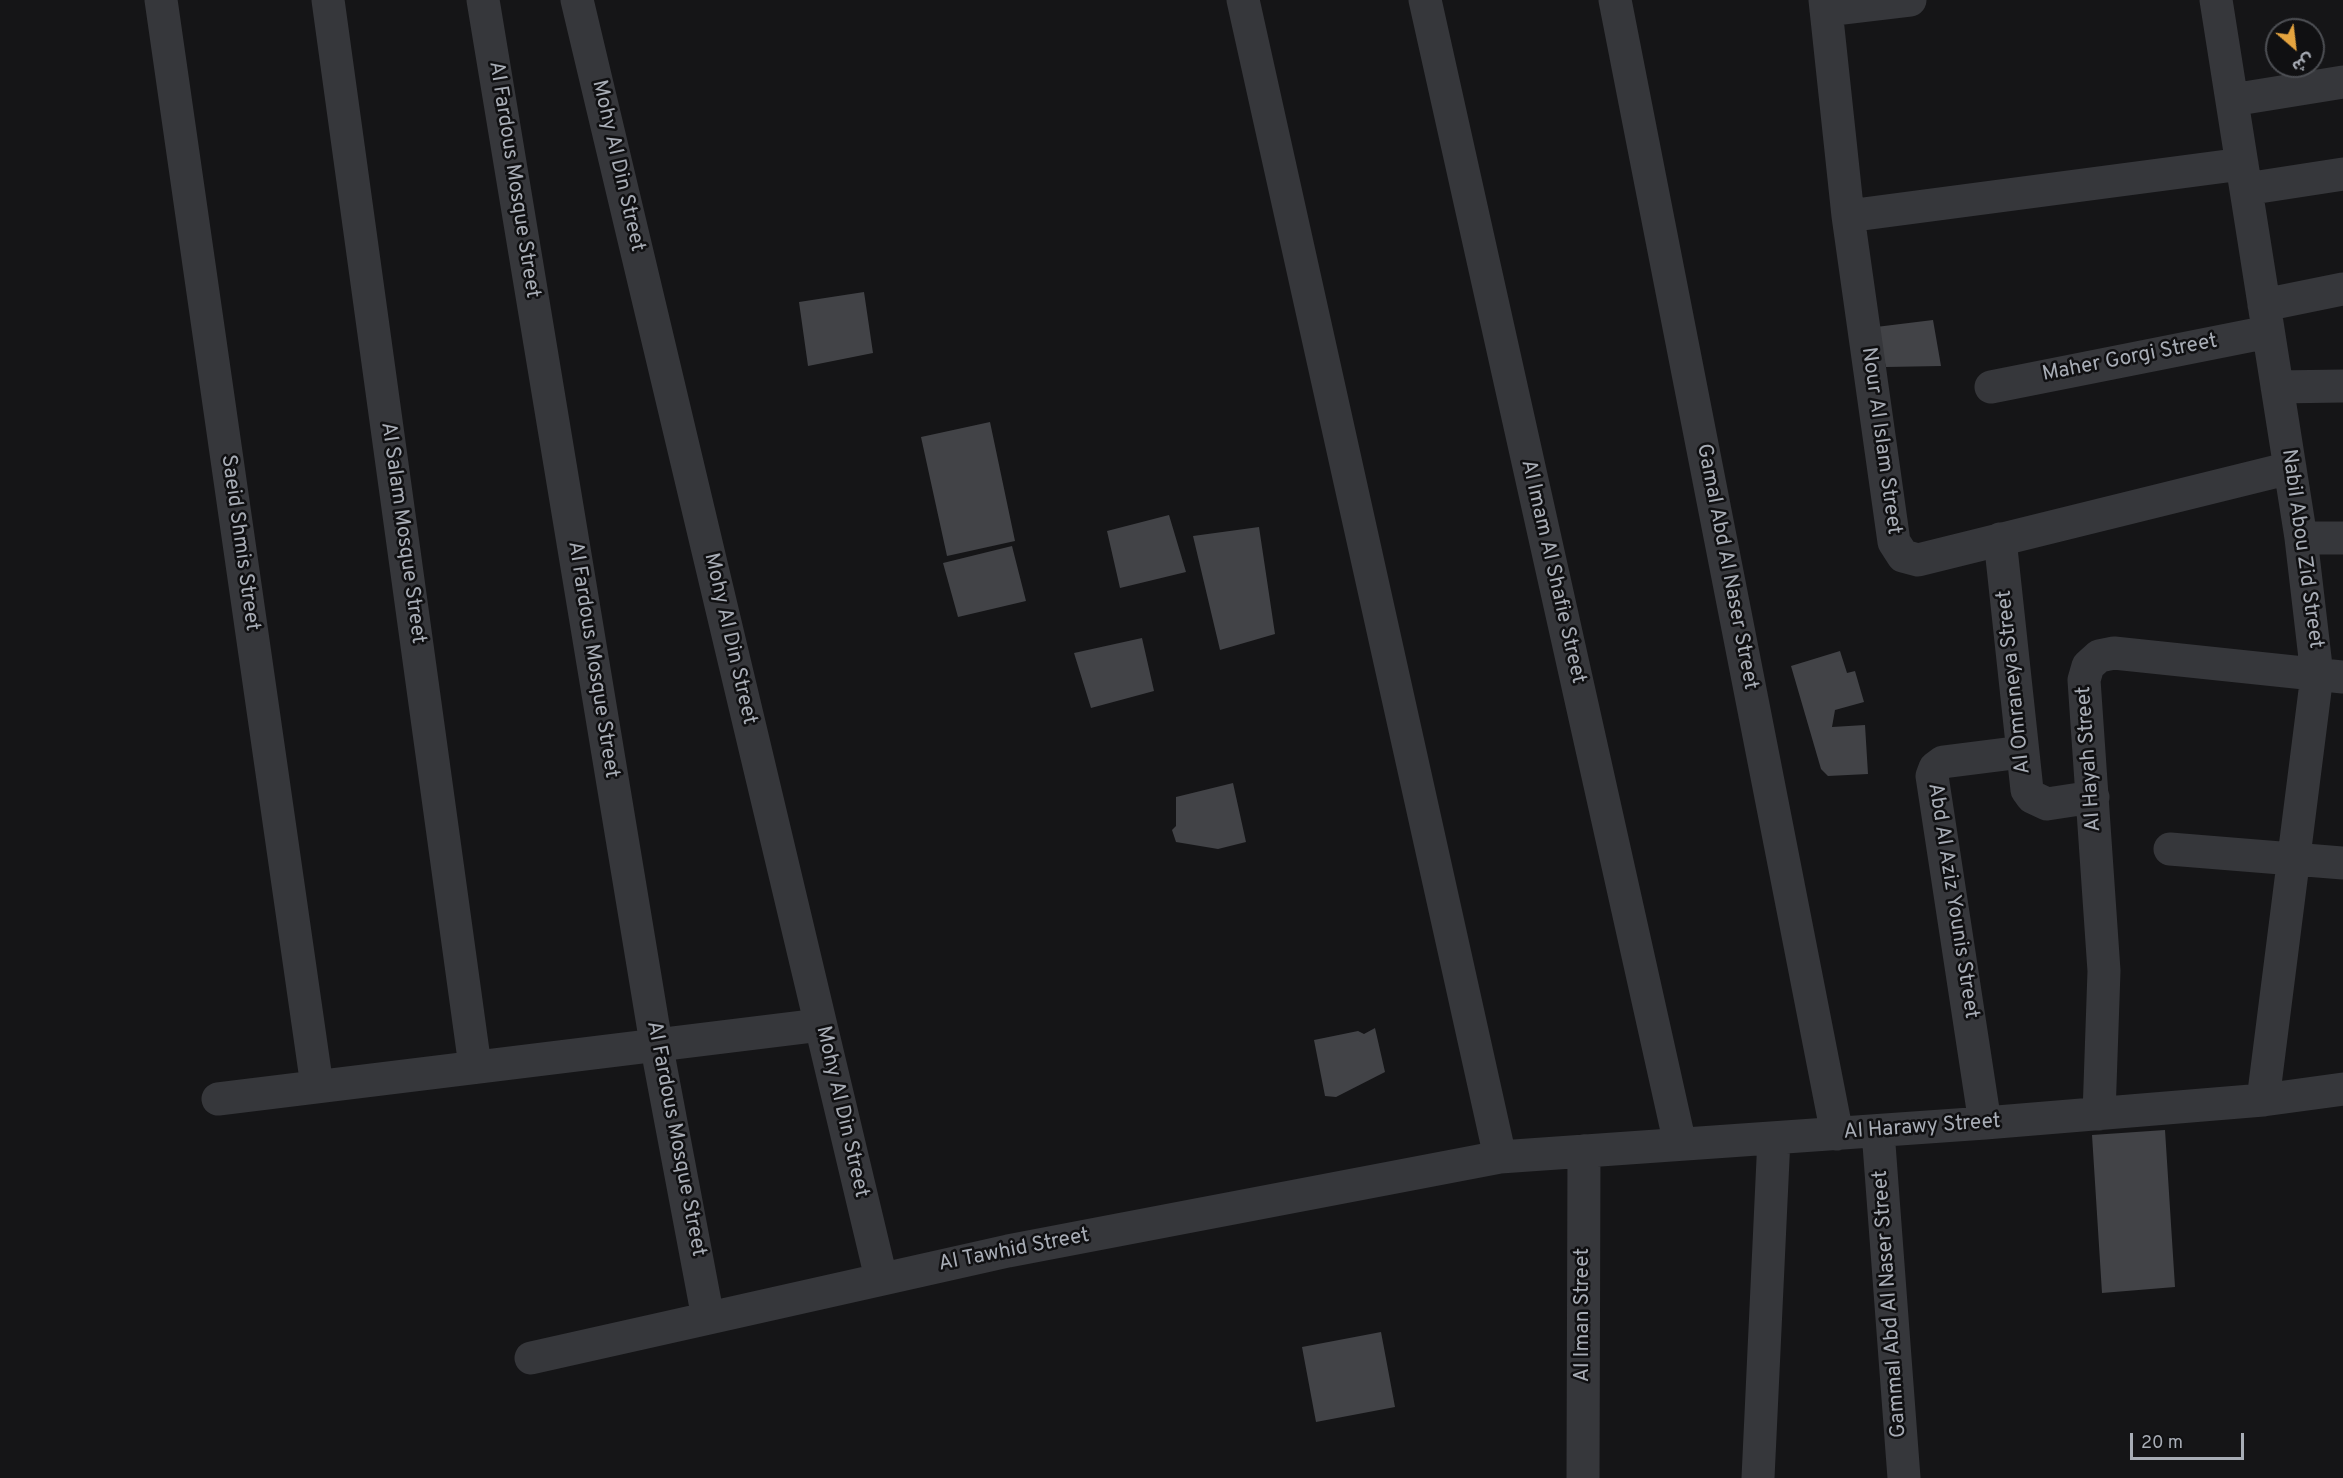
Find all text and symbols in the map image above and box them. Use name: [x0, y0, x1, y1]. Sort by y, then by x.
north arrow: [2265, 18, 2325, 78]
text: ش: [2288, 48, 2317, 76]
street label: Al Fardous Mosque Street: [482, 60, 544, 300]
street label: Mohy Al Din Street: [585, 78, 649, 254]
street label: Maher Gorgi Street: [2040, 330, 2220, 388]
street label: Nour Al Islam Street: [1854, 346, 1906, 536]
street label: Al Salam Mosque Street: [374, 421, 430, 645]
street label: Gamal Abd Al Naser Street: [1690, 442, 1762, 692]
street label: Nabil Abou Zid Street: [2275, 448, 2327, 650]
street label: Saeid Shmis Street: [214, 453, 264, 633]
street label: Al Imam Al Shafie Street: [1514, 458, 1590, 686]
street label: Al Fardous Mosque Street: [561, 540, 623, 780]
street label: Mohy Al Din Street: [697, 551, 761, 727]
street label: Al Omraneya Street: [1993, 589, 2037, 775]
street label: Al Hayah Street: [2072, 685, 2108, 833]
street label: Abd Al Aziz Younis Street: [1921, 781, 1983, 1021]
street label: Al Fardous Mosque Street: [640, 1019, 710, 1259]
street label: Mohy Al Din Street: [809, 1024, 873, 1200]
street label: Al Harawy Street: [1843, 1110, 2001, 1146]
street label: Gammal Abd Al Naser Street: [1869, 1169, 1913, 1439]
street label: Al Tawhid Street: [936, 1224, 1092, 1278]
street label: Al Iman Street: [1571, 1248, 1597, 1382]
scale bar: [2133, 1421, 2247, 1459]
text: 20 m: [2141, 1432, 2183, 1455]

